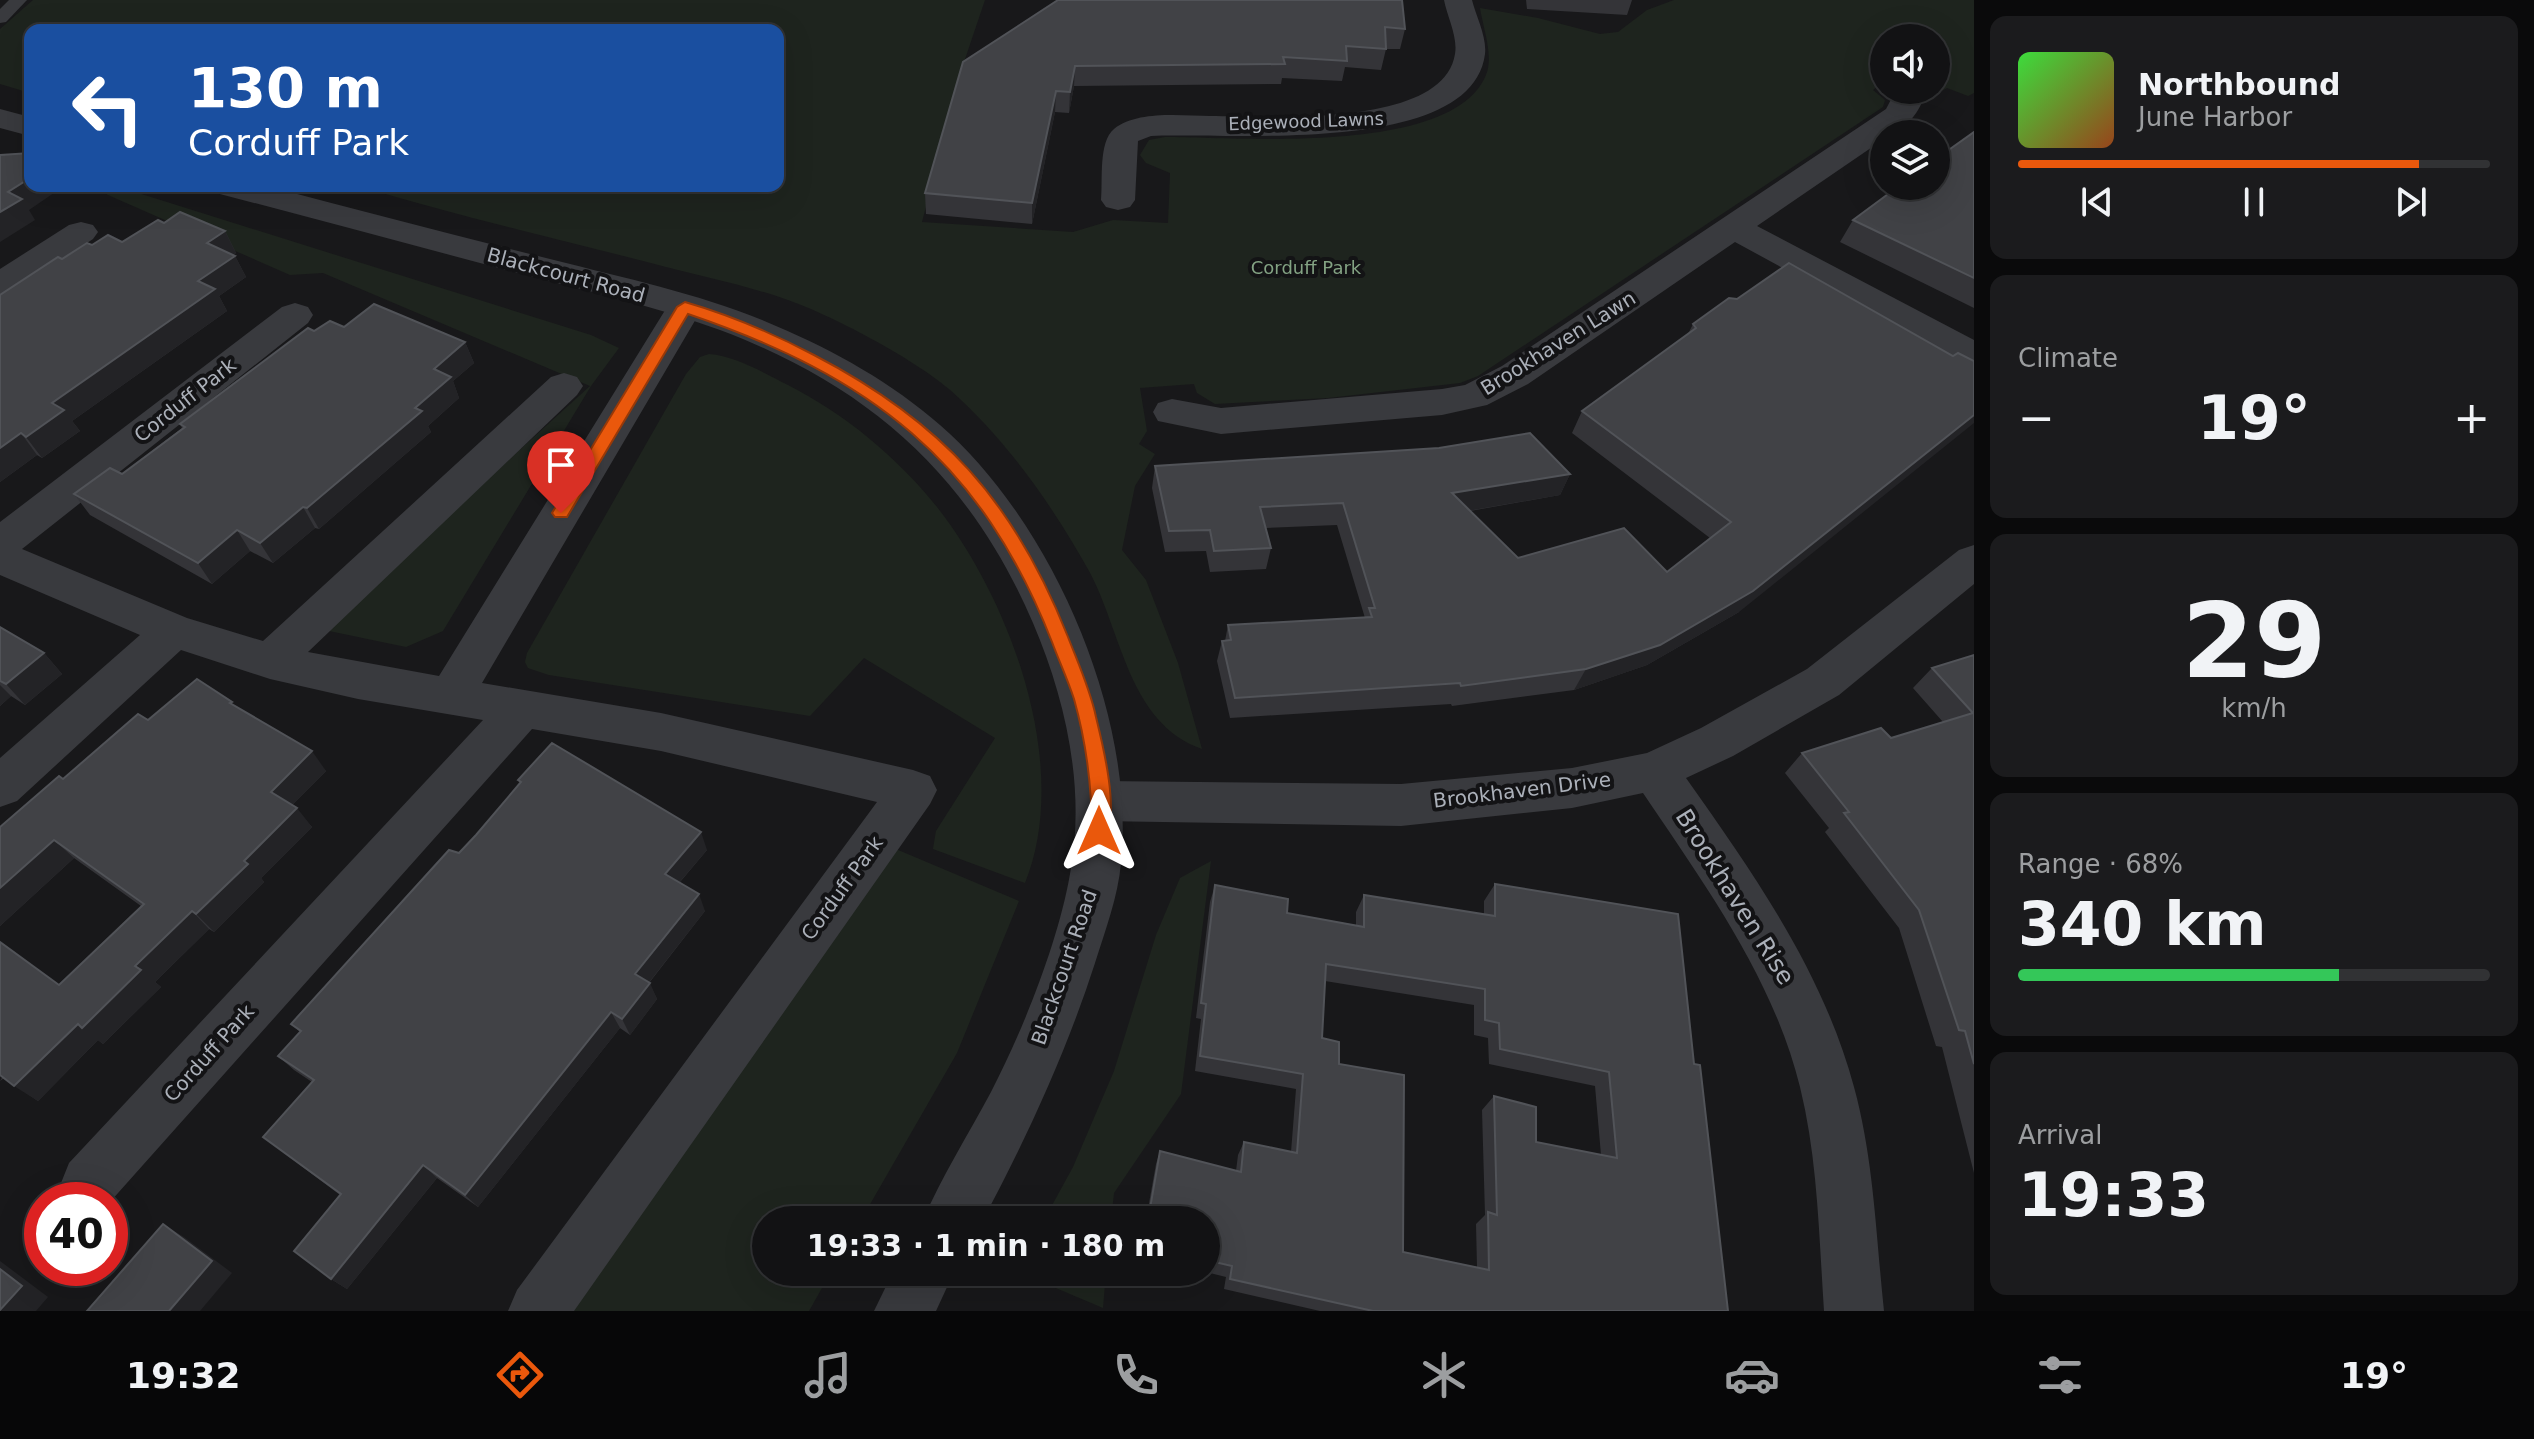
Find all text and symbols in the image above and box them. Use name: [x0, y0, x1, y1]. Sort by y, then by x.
map controls: [1870, 24, 1950, 200]
button: sound: [1870, 24, 1950, 104]
text: 130 m: [188, 55, 383, 120]
icon: left: [56, 56, 160, 160]
text: Northbound: [2138, 67, 2341, 102]
text: June Harbor: [2138, 102, 2292, 132]
street label: Edgewood Lawns: [1228, 108, 1384, 134]
button: layers: [1870, 120, 1950, 200]
text: Corduff Park: [188, 122, 409, 163]
icon: previous: [2075, 180, 2119, 224]
icon: pause: [2232, 180, 2276, 224]
icon: next: [2389, 180, 2433, 224]
street label: Blackcourt Road: [484, 242, 648, 308]
park label: Corduff Park: [1251, 257, 1362, 278]
street label: Brookhaven Lawn: [1476, 286, 1640, 400]
text: Climate: [2018, 343, 2118, 373]
street label: Corduff Park: [129, 352, 241, 447]
text: 19°: [2197, 383, 2311, 453]
text: −: [2018, 392, 2055, 443]
text: +: [2453, 392, 2490, 443]
pin: [527, 431, 595, 513]
icon: arrive: [539, 443, 583, 487]
text: 29: [2182, 580, 2326, 702]
text: km/h: [2221, 693, 2287, 723]
street label: Brookhaven Drive: [1432, 767, 1612, 813]
position arrow: [1057, 789, 1141, 873]
street label: Brookhaven Rise: [1670, 804, 1800, 990]
street label: Corduff Park: [796, 831, 888, 945]
text: Range · 68%: [2018, 849, 2183, 879]
street label: Blackcourt Road: [1026, 886, 1102, 1048]
text: 340 km: [2018, 889, 2267, 959]
street label: Corduff Park: [159, 999, 259, 1107]
text: Arrival: [2018, 1120, 2102, 1150]
text: 19:33: [2018, 1160, 2209, 1230]
speed limit sign: 40: [24, 1182, 128, 1286]
text: 19:33 · 1 min · 180 m: [807, 1228, 1165, 1263]
icon: directions: [492, 1347, 548, 1403]
icon: music: [800, 1347, 856, 1403]
icon: phone: [1108, 1347, 1164, 1403]
icon: climate: [1416, 1347, 1472, 1403]
icon: car: [1724, 1347, 1780, 1403]
icon: filters: [2032, 1347, 2088, 1403]
text: 19:32: [126, 1355, 241, 1396]
text: 19°: [2340, 1355, 2408, 1396]

